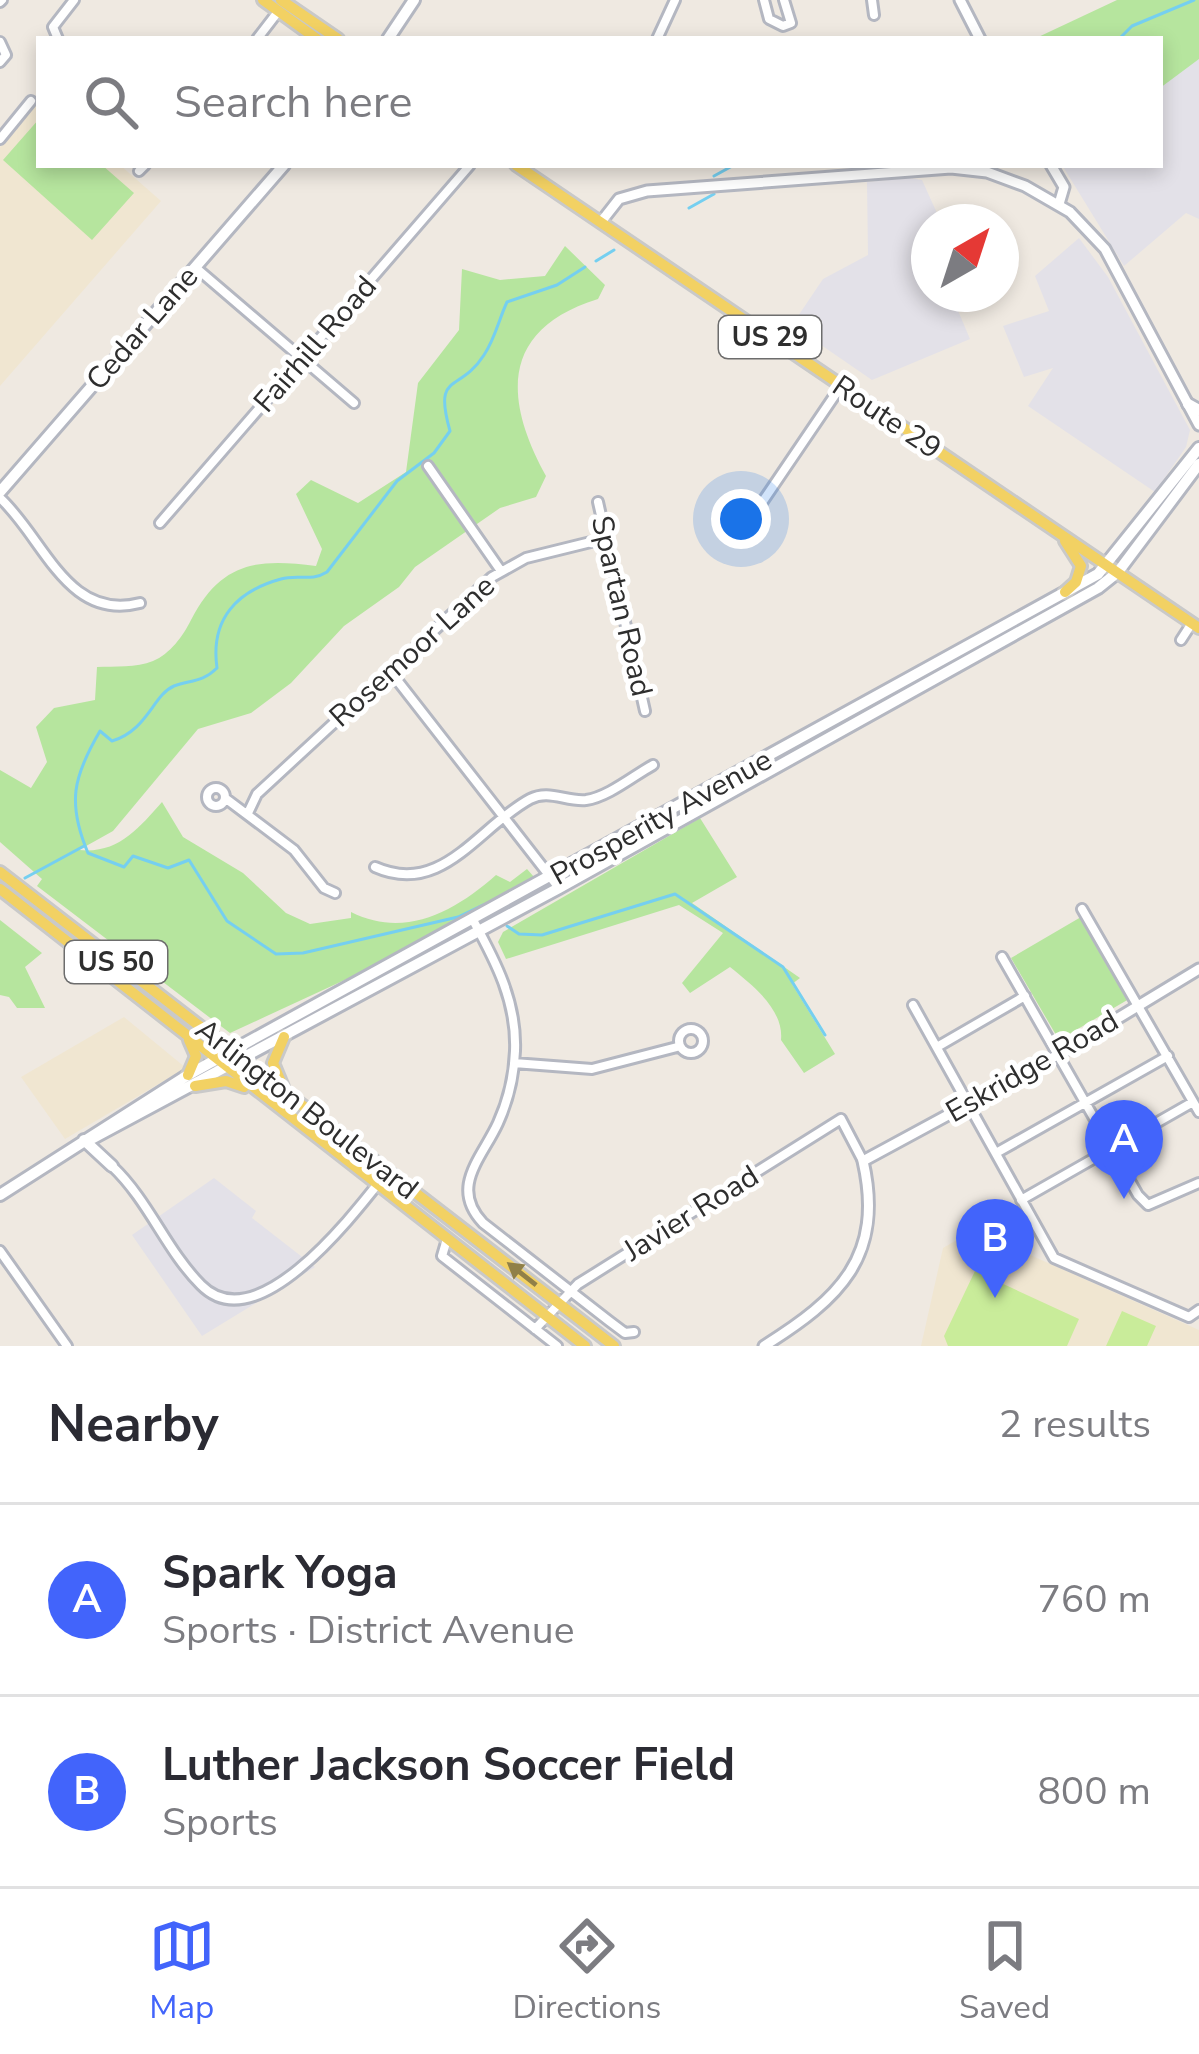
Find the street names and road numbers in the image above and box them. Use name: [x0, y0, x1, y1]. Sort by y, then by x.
street label: Cedar Lane: [77, 257, 208, 399]
street label: Fairhill Road: [245, 267, 386, 421]
road number: US 29: [719, 316, 821, 358]
street label: Route 29: [824, 366, 949, 469]
street label: Spartan Road: [581, 512, 662, 701]
street label: Rosemoor Lane: [321, 566, 504, 737]
street label: Prosperity Avenue: [543, 740, 779, 895]
road number: US 50: [65, 941, 167, 983]
street label: Eskridge Road: [938, 1000, 1126, 1132]
street label: Arlington Boulevard: [187, 1009, 427, 1209]
street label: Javier Road: [615, 1156, 767, 1272]

